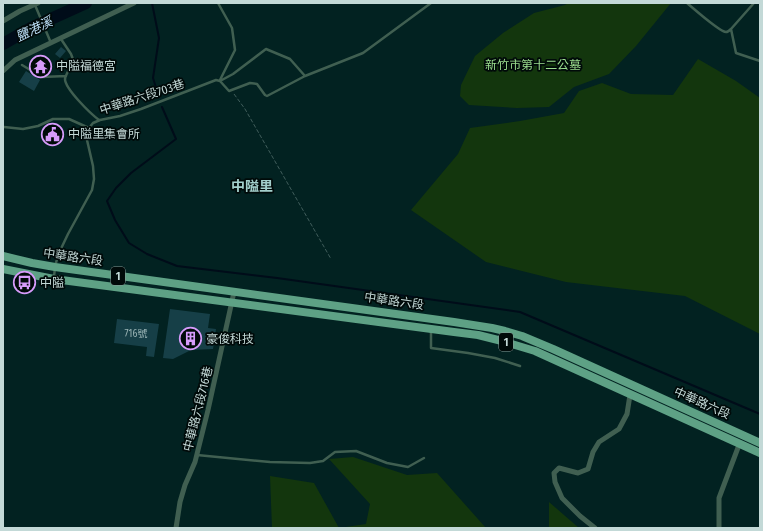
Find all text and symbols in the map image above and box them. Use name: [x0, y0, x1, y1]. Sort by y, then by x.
water label: 鹽港溪: [13, 13, 57, 44]
temple icon: 中隘福德宮: [27, 53, 53, 79]
park label: 新竹市第十二公墓: [485, 58, 581, 72]
place label: 中隘福德宮: [56, 59, 116, 73]
street label: 中華路六段703巷: [98, 77, 186, 117]
public building icon: 中隘里集會所: [40, 121, 66, 147]
place label: 中隘里集會所: [68, 127, 140, 141]
district label: 中隘里: [231, 178, 273, 195]
street label: 中華路六段: [42, 246, 104, 268]
road number: 1: [111, 267, 125, 285]
bus stop icon: 中隘: [11, 270, 37, 296]
place label: 中隘: [40, 276, 64, 290]
street label: 中華路六段: [363, 290, 425, 312]
building icon: 豪俊科技: [177, 326, 203, 352]
house number: 716號: [125, 328, 147, 340]
place label: 豪俊科技: [206, 332, 254, 346]
road number: 1: [499, 333, 513, 351]
street label: 中華路六段716巷: [181, 365, 215, 453]
street label: 中華路六段: [672, 384, 732, 422]

